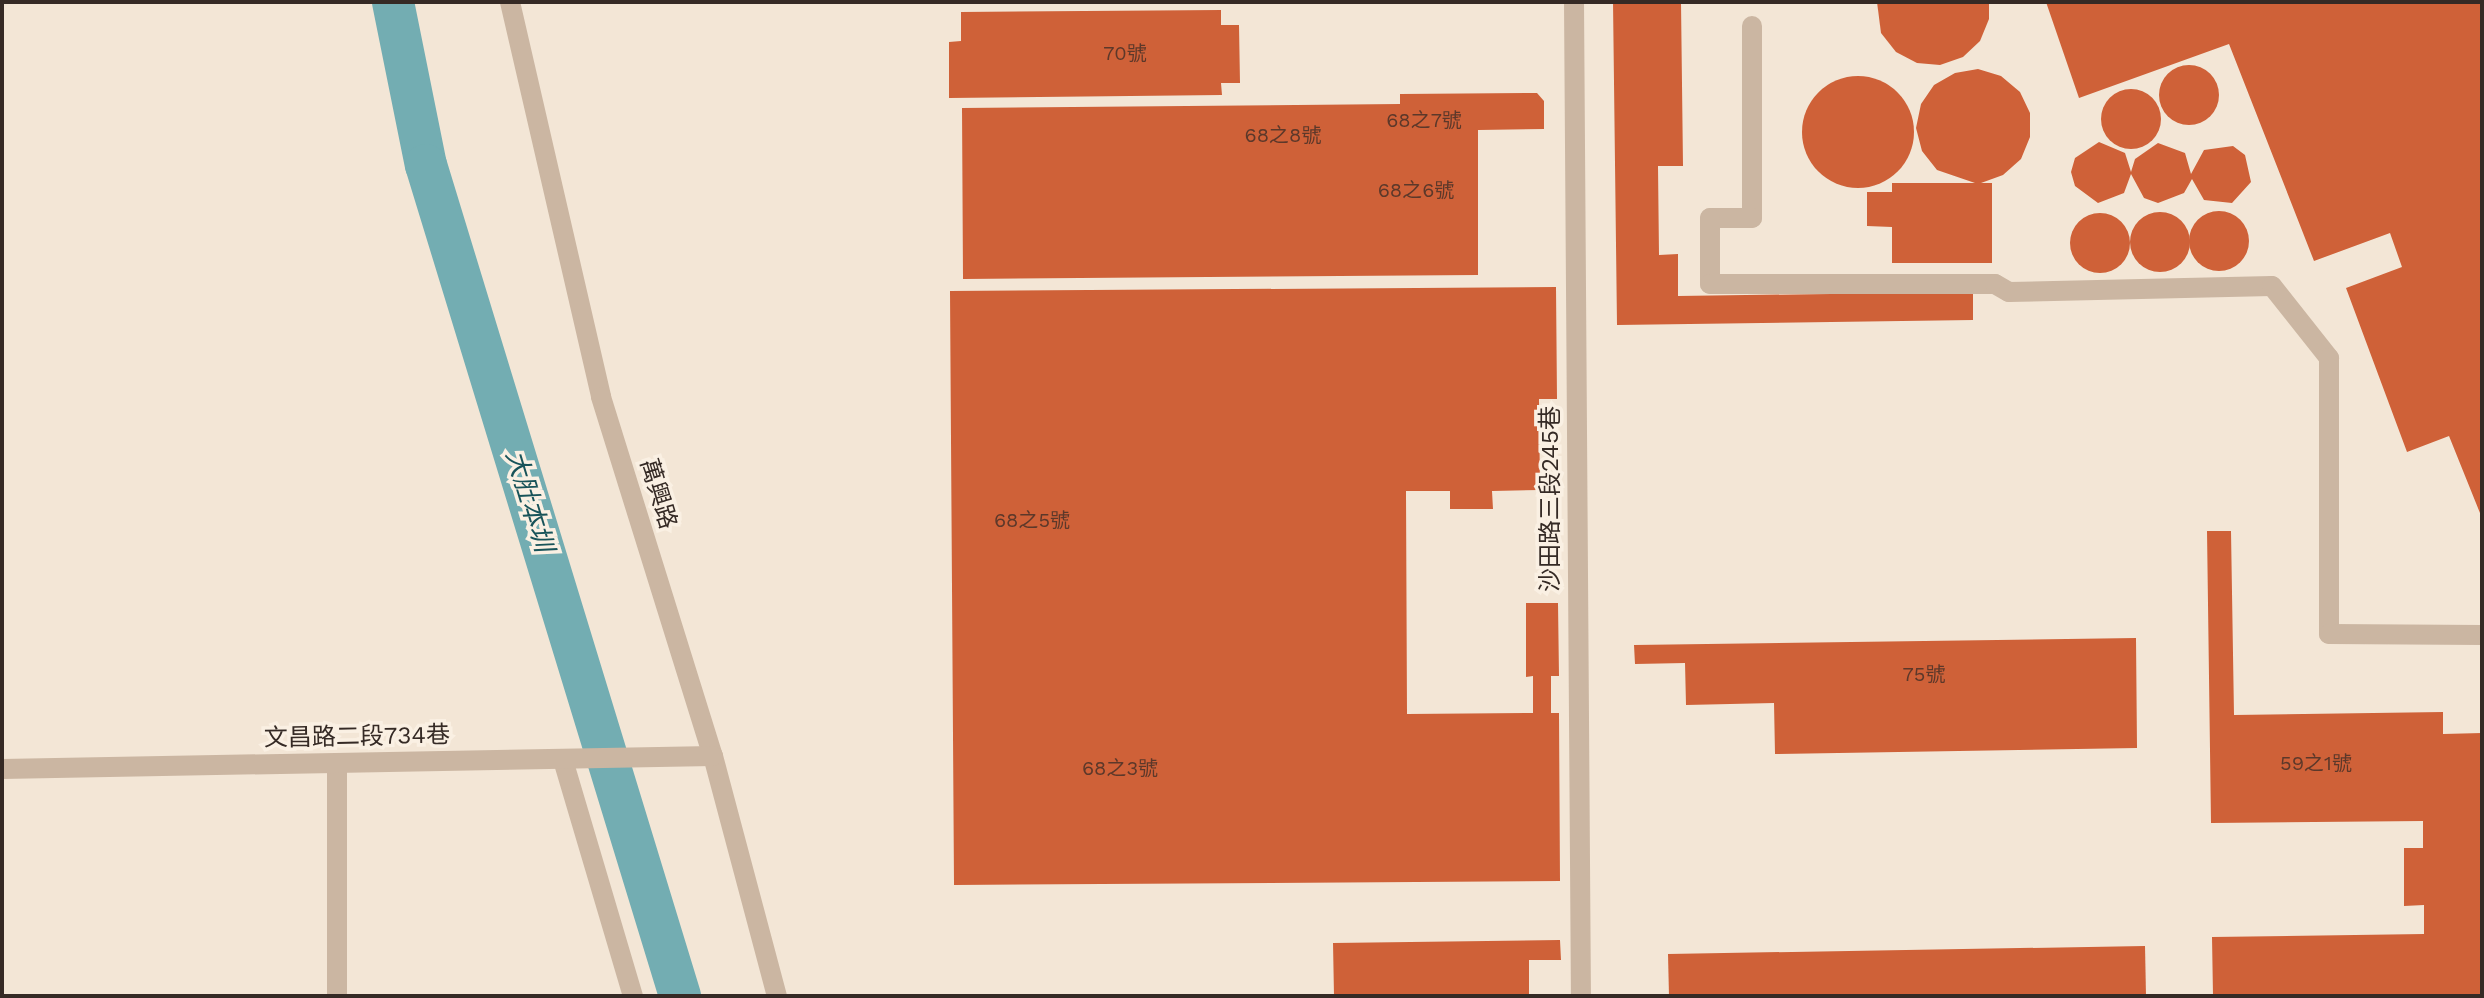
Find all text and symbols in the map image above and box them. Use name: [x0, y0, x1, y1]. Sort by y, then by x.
house number: 70號: [1103, 41, 1147, 65]
house number: 68之7號: [1386, 108, 1462, 132]
house number: 68之8號: [1245, 123, 1321, 147]
house number: 68之6號: [1378, 178, 1454, 202]
street label: 沙田路三段245巷: [1537, 406, 1565, 592]
water label: 大肚本圳: [499, 447, 559, 555]
street label: 萬興路: [634, 455, 682, 533]
house number: 68之5號: [994, 508, 1070, 532]
house number: 75號: [1903, 662, 1945, 686]
street label: 文昌路二段734巷: [264, 721, 450, 753]
house number: 59之1號: [2280, 751, 2352, 775]
house number: 68之3號: [1082, 756, 1158, 780]

